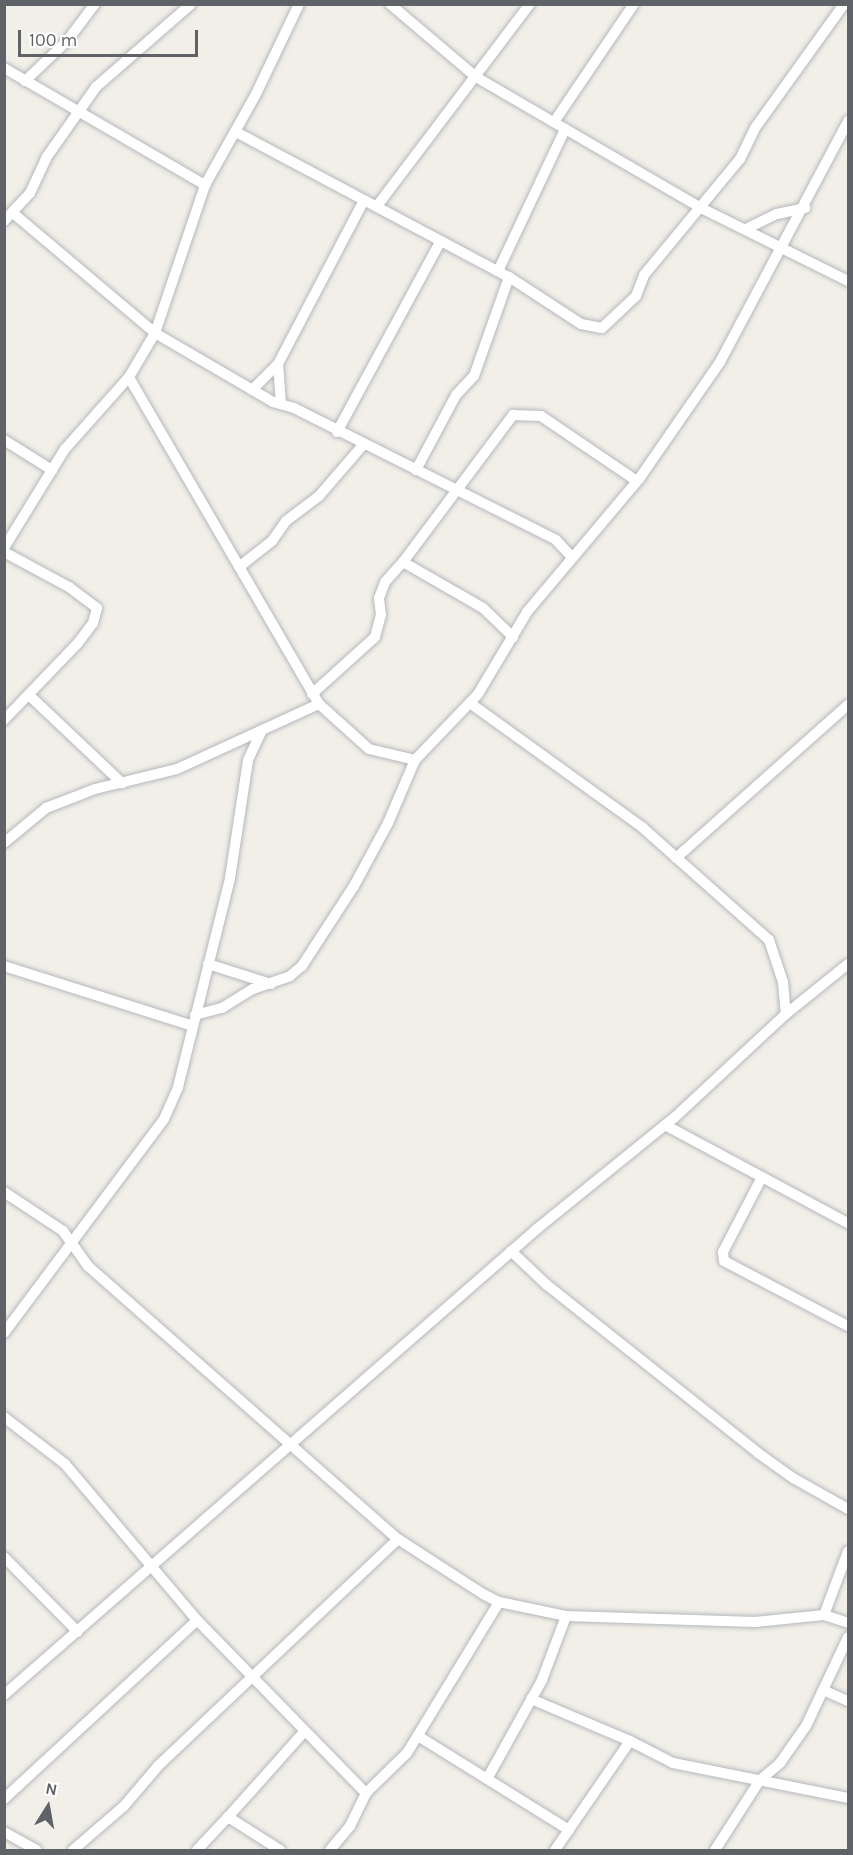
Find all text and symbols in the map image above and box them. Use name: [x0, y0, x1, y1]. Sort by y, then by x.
scale bar: [21, 18, 201, 56]
text: 100 m: [29, 29, 77, 51]
north arrow: [18, 1777, 78, 1837]
text: N: [44, 1778, 59, 1799]

